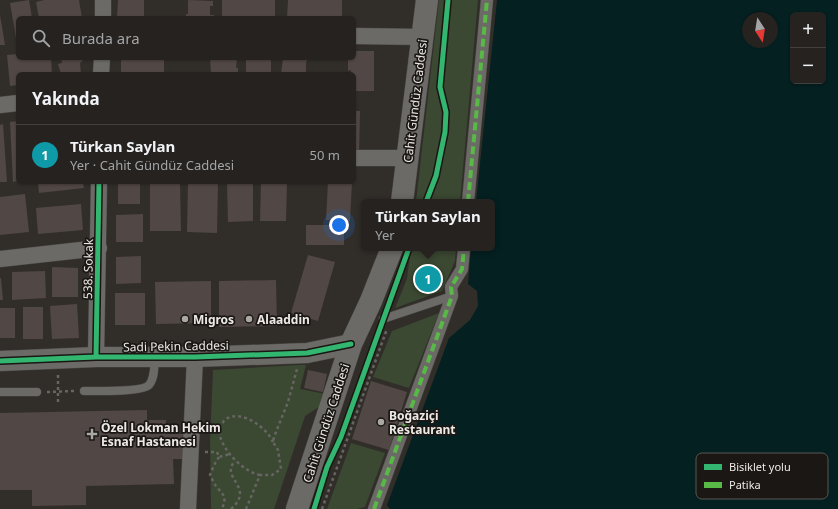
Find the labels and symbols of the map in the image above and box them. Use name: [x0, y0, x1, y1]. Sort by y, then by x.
north arrow: [742, 12, 778, 48]
street label: Cahit Gündüz Caddesi: [399, 38, 431, 164]
your location: [329, 215, 349, 235]
street label: 538. Sokak: [79, 238, 97, 299]
pin: 1: [415, 264, 441, 294]
place label: Migros: [193, 311, 234, 328]
place label: Alaaddin: [257, 311, 310, 328]
marker: Migros: [180, 314, 190, 324]
marker: Alaaddin: [244, 314, 254, 324]
street label: Sadi Pekin Caddesi: [123, 337, 229, 355]
street label: Cahit Gündüz Caddesi: [299, 361, 353, 485]
place label: Boğaziçi Restaurant: [389, 407, 456, 438]
marker: Boğaziçi Restaurant: [376, 417, 386, 427]
place label: Özel Lokman Hekim Esnaf Hastanesi: [101, 419, 221, 450]
marker: Özel Lokman Hekim Esnaf Hastanesi: [86, 428, 98, 440]
legend: [696, 453, 828, 499]
text: Bisiklet yolu: [729, 459, 791, 474]
text: Patika: [729, 477, 761, 492]

